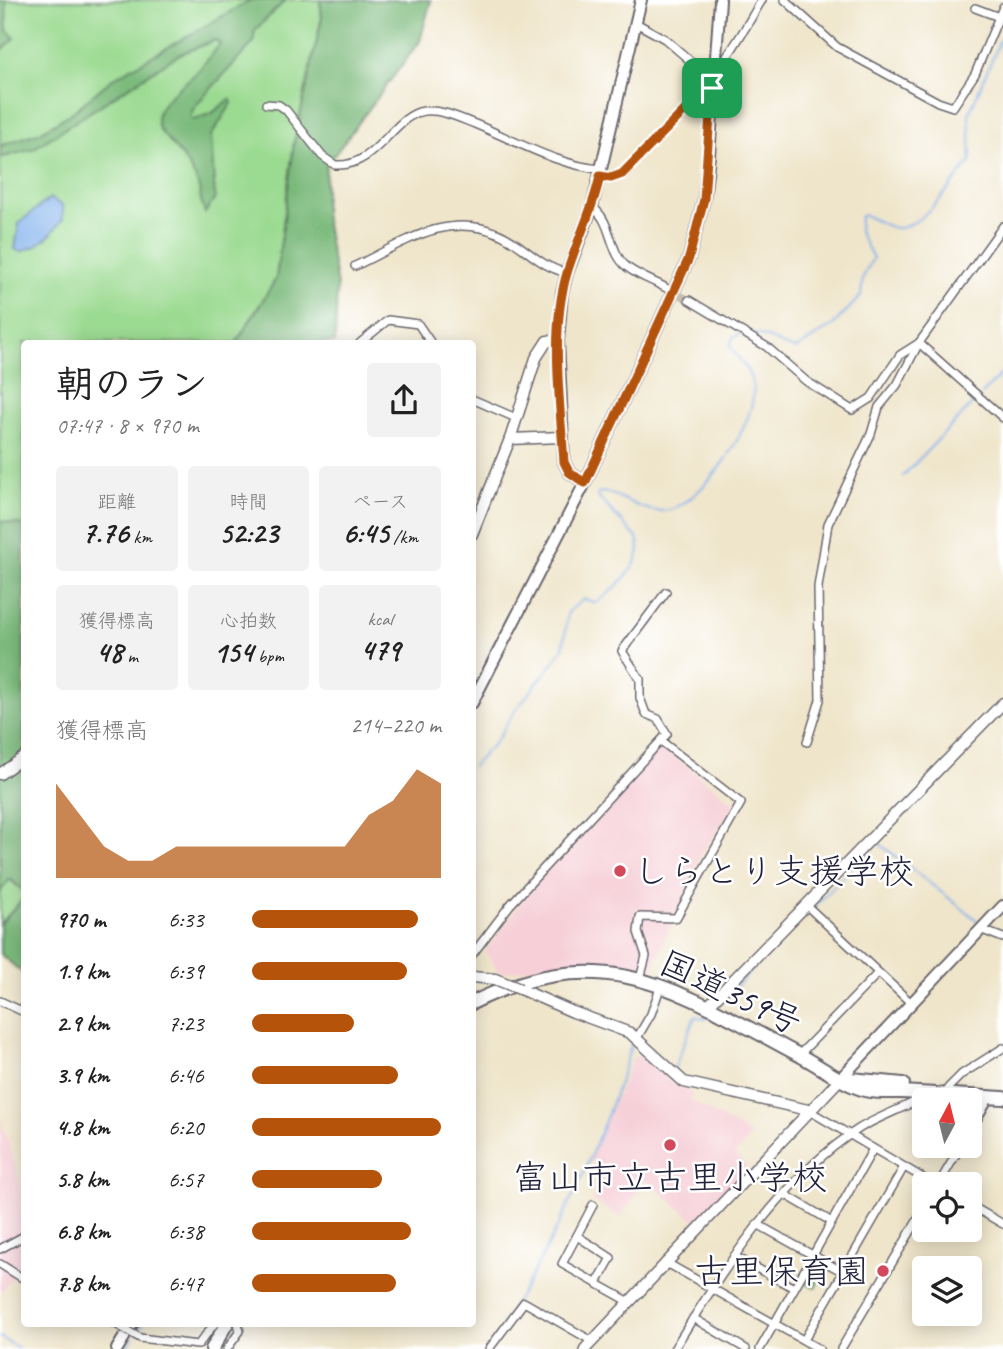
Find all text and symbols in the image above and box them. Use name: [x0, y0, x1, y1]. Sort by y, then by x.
pin: [682, 58, 742, 118]
icon: arrive: [693, 69, 731, 107]
text: 朝のラン: [56, 361, 208, 408]
button: share: [367, 363, 441, 437]
text: 07:47 · 8 × 970 m: [56, 411, 199, 440]
text: 距離: [98, 490, 136, 514]
text: 時間: [229, 490, 268, 514]
text: ペース: [352, 490, 408, 514]
text: 7.76: [82, 514, 129, 552]
text: 52:23: [219, 514, 278, 552]
text: 6:45: [342, 514, 389, 552]
text: km: [129, 525, 152, 549]
text: /km: [389, 525, 418, 549]
text: kcal: [368, 607, 393, 631]
text: 獲得標高: [79, 609, 155, 633]
text: 心拍数: [220, 609, 277, 633]
text: 479: [360, 631, 400, 669]
text: 48: [96, 633, 123, 671]
text: 154: [213, 633, 253, 671]
text: m: [123, 644, 138, 668]
text: bpm: [253, 644, 284, 668]
text: 214–220 m: [350, 711, 441, 740]
text: 獲得標高: [56, 716, 148, 745]
place label: しらとり支援学校: [634, 849, 914, 894]
marker: しらとり支援学校: [612, 863, 628, 879]
text: 970 m: [56, 905, 105, 934]
text: 6:33: [168, 905, 204, 934]
street label: 国道359号: [652, 940, 809, 1045]
text: 1.9 km: [56, 957, 109, 986]
text: 6:39: [168, 957, 204, 986]
text: 2.9 km: [56, 1009, 109, 1038]
text: 7:23: [168, 1009, 204, 1038]
text: 3.9 km: [56, 1061, 109, 1090]
text: 6:46: [168, 1061, 204, 1090]
north arrow: [912, 1088, 982, 1158]
map controls: [912, 1088, 982, 1326]
text: 4.8 km: [56, 1113, 110, 1142]
text: 6:20: [168, 1113, 204, 1142]
marker: 富山市立古里小学校: [662, 1137, 678, 1153]
place label: 富山市立古里小学校: [512, 1155, 828, 1200]
text: 5.8 km: [56, 1165, 109, 1194]
text: 6:57: [168, 1165, 204, 1194]
button: locate: [912, 1172, 982, 1242]
text: 6.8 km: [56, 1217, 110, 1246]
text: 6:38: [168, 1217, 204, 1246]
place label: 古里保育園: [694, 1249, 869, 1294]
button: layers: [912, 1256, 982, 1326]
marker: 古里保育園: [875, 1263, 891, 1279]
text: 7.8 km: [56, 1269, 109, 1298]
text: 6:47: [168, 1269, 204, 1298]

